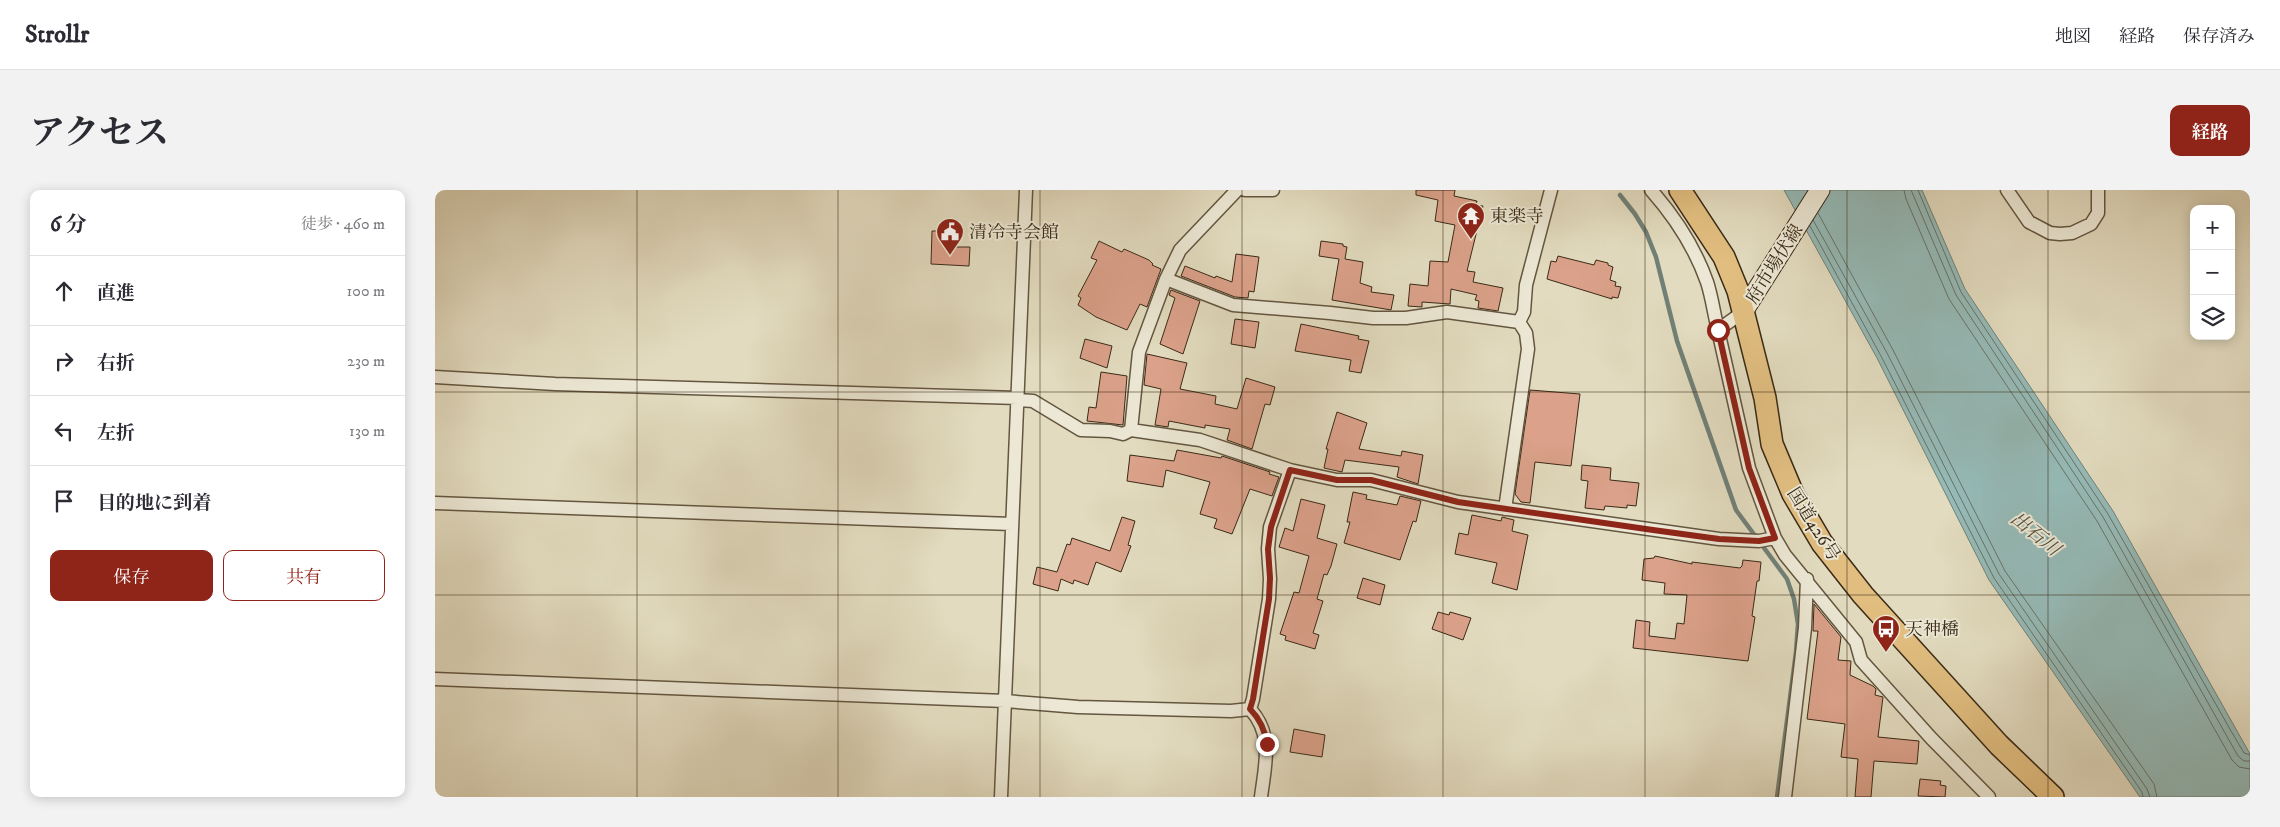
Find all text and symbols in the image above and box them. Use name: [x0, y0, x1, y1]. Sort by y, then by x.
text: Strollr: [25, 20, 89, 50]
text: 地図: [2055, 26, 2091, 48]
text: 経路: [2119, 26, 2155, 48]
text: 保存済み: [2183, 26, 2255, 48]
button: 経路: [2170, 105, 2250, 156]
text: アクセス: [30, 112, 169, 156]
temple icon: 東楽寺: [1456, 201, 1486, 240]
map controls: [2190, 205, 2235, 340]
button: +: [2190, 205, 2235, 250]
place label: 東楽寺: [1490, 206, 1544, 228]
text: 6 分: [50, 212, 86, 238]
text: 徒歩 · 460 m: [301, 214, 385, 234]
public building icon: 清冷寺会館: [935, 217, 965, 256]
street label: 府市場伏線: [1742, 221, 1808, 309]
place label: 清冷寺会館: [969, 222, 1059, 244]
button: −: [2190, 250, 2235, 295]
icon: ahead: [50, 277, 78, 305]
text: 100 m: [347, 281, 385, 301]
text: 直進: [97, 282, 135, 305]
button: layers: [2190, 295, 2235, 340]
route start: [1707, 319, 1730, 342]
icon: right: [50, 347, 78, 375]
text: 230 m: [347, 351, 385, 371]
text: 右折: [97, 352, 135, 375]
icon: left: [50, 417, 78, 445]
text: 130 m: [349, 421, 385, 441]
text: 左折: [97, 422, 135, 445]
street label: 国道426号: [1782, 484, 1844, 565]
icon: arrive: [50, 487, 78, 515]
text: 目的地に到着: [97, 492, 211, 515]
water label: 出石川: [2006, 507, 2066, 562]
button: 保存: [50, 550, 213, 601]
button: 共有: [223, 550, 385, 601]
bus stop icon: 天神橋: [1871, 614, 1901, 653]
place label: 天神橋: [1905, 619, 1959, 641]
route end: [1256, 733, 1279, 756]

